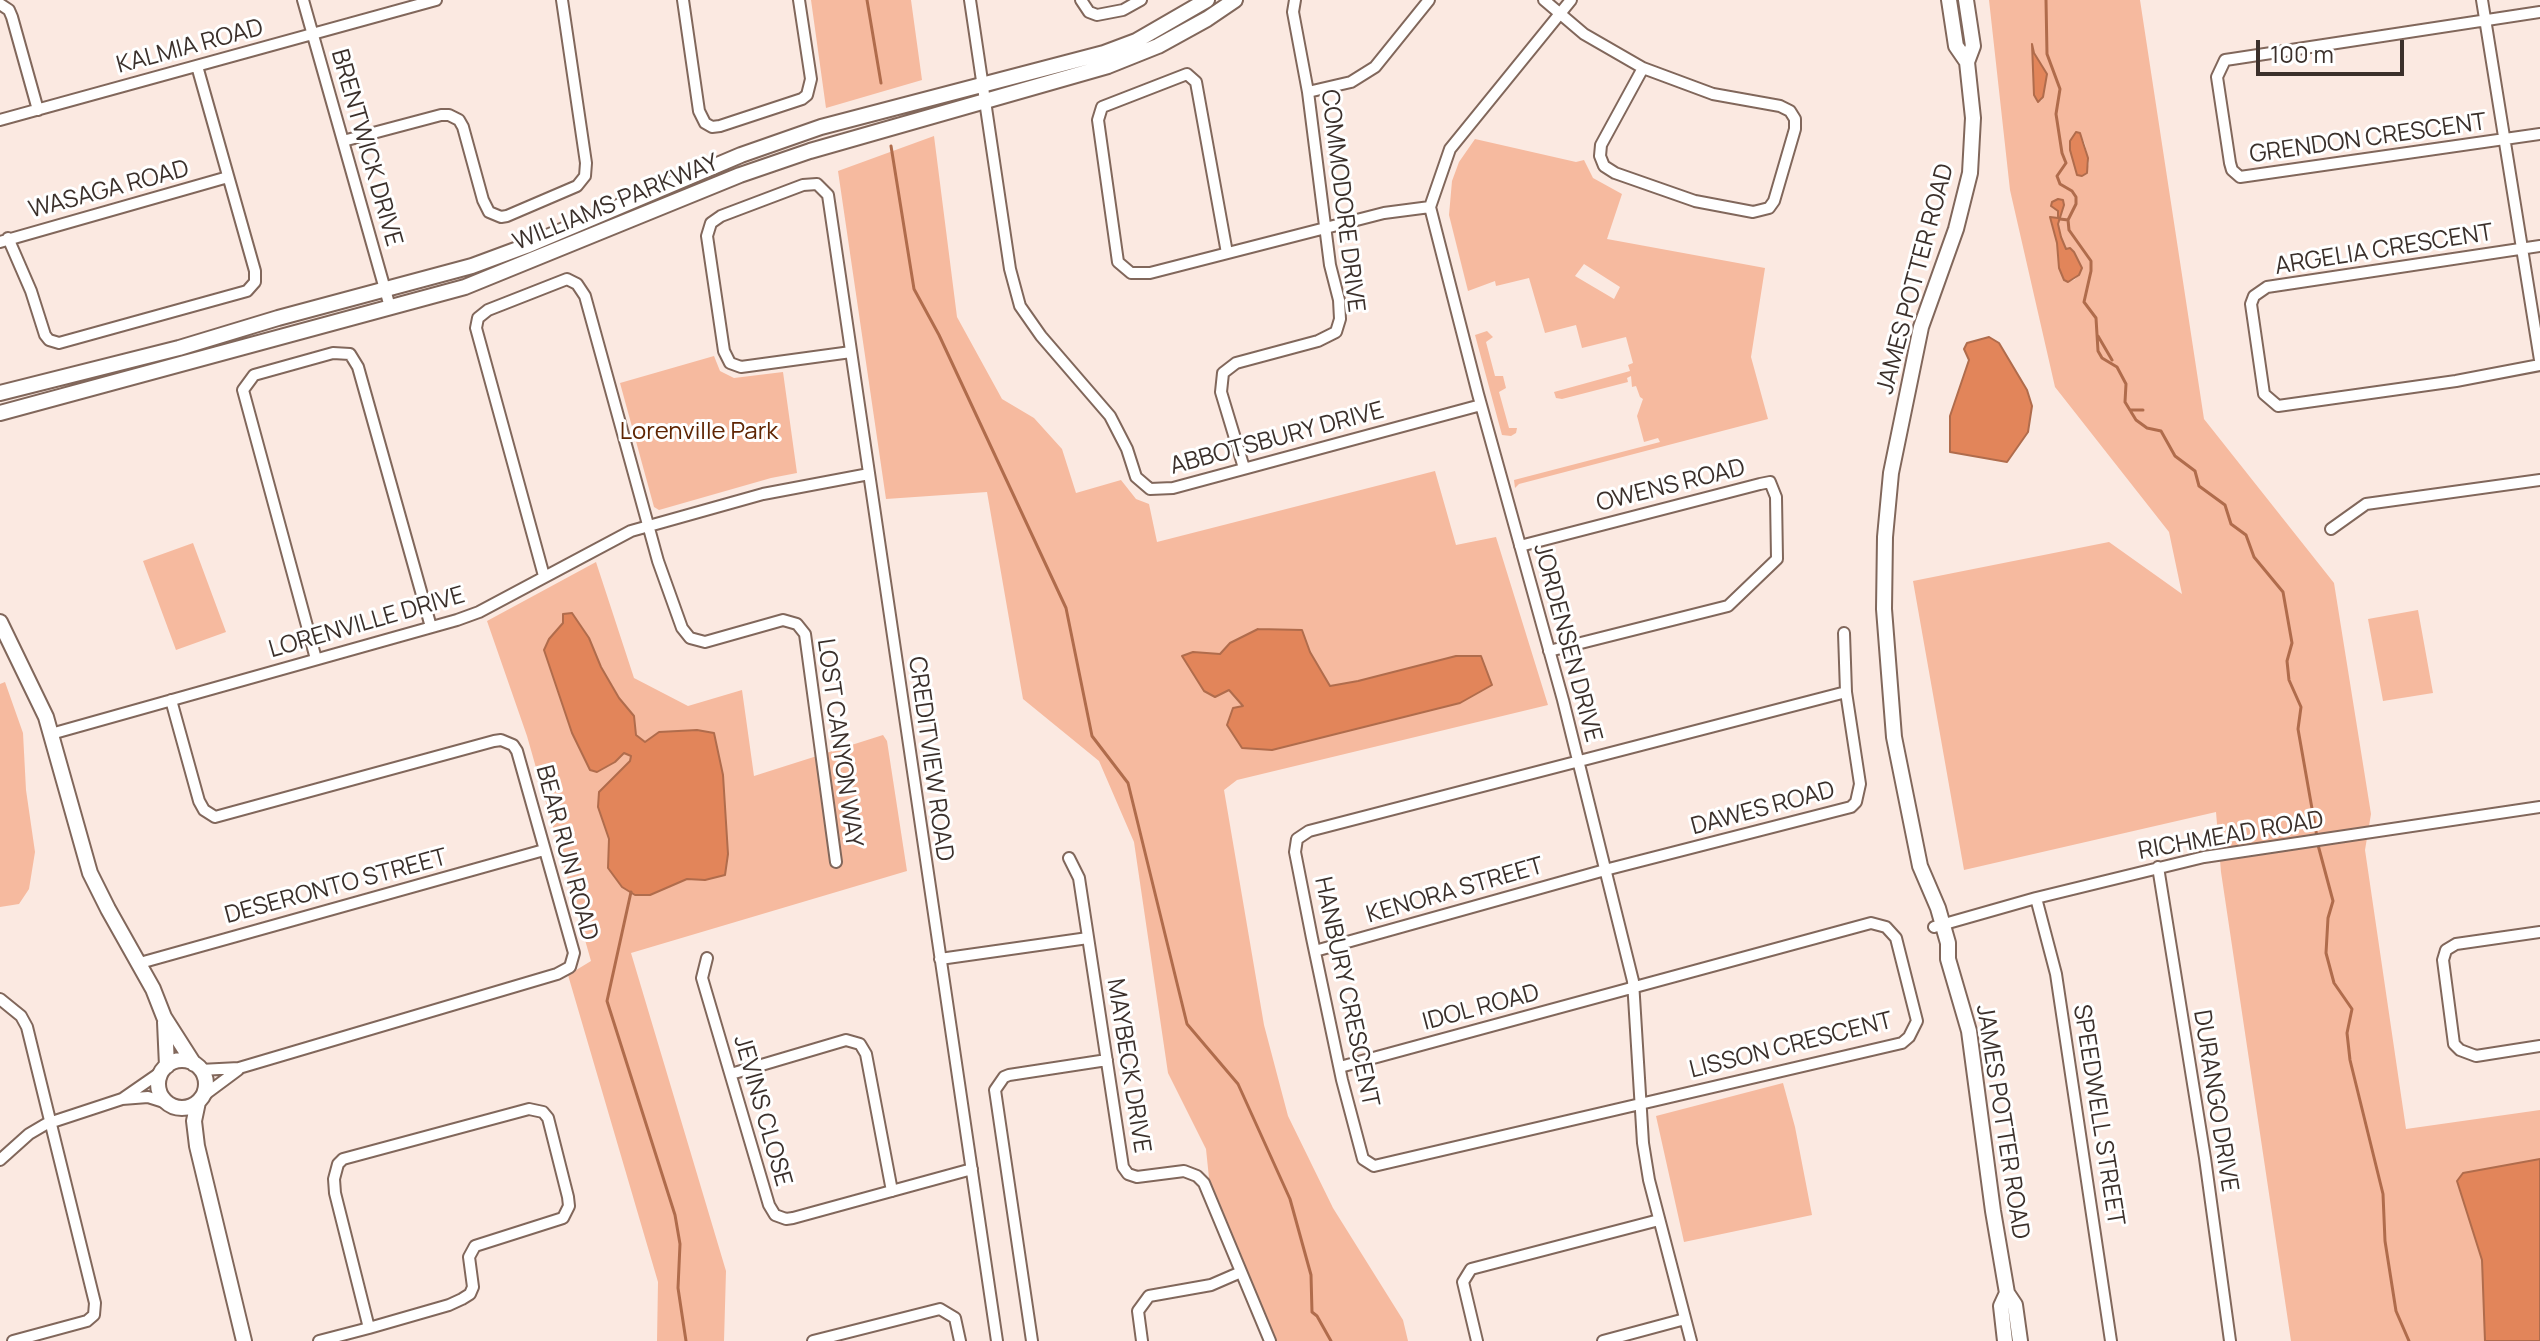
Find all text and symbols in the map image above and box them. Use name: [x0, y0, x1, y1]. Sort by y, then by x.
street label: KALMIA ROAD: [113, 14, 267, 80]
scale bar: [2260, 24, 2408, 74]
text: 100 m: [2270, 37, 2334, 70]
street label: BRENTWICK DRIVE: [324, 46, 408, 250]
street label: COMMODORE DRIVE: [1314, 88, 1370, 314]
street label: GRENDON CRESCENT: [2248, 108, 2488, 170]
street label: WILLIAMS PARKWAY: [509, 149, 723, 257]
street label: WASAGA ROAD: [26, 155, 192, 225]
street label: JAMES POTTER ROAD: [1871, 161, 1961, 397]
street label: ARGELIA CRESCENT: [2273, 219, 2495, 281]
street label: ABBOTSBURY DRIVE: [1167, 397, 1387, 481]
park label: Lorenville Park: [620, 418, 778, 446]
street label: OWENS ROAD: [1594, 454, 1748, 518]
street label: JORDENSEN DRIVE: [1527, 540, 1607, 746]
street label: LORENVILLE DRIVE: [266, 581, 468, 665]
street label: LOST CANYON WAY: [810, 637, 868, 849]
street label: CREDITVIEW ROAD: [901, 655, 959, 863]
street label: BEAR RUN ROAD: [529, 762, 603, 944]
street label: DAWES ROAD: [1688, 776, 1838, 842]
street label: RICHMEAD ROAD: [2136, 806, 2326, 866]
street label: DESERONTO STREET: [222, 843, 450, 931]
street label: KENORA STREET: [1363, 852, 1547, 930]
street label: HANBURY CRESCENT: [1308, 874, 1384, 1110]
street label: MAYBECK DRIVE: [1100, 977, 1156, 1155]
street label: IDOL ROAD: [1420, 979, 1542, 1037]
street label: SPEEDWELL STREET: [2066, 1002, 2130, 1228]
street label: JAMES POTTER ROAD: [1969, 1003, 2035, 1241]
street label: LISSON CRESCENT: [1687, 1007, 1895, 1085]
street label: DURANGO DRIVE: [2186, 1008, 2244, 1194]
street label: JEVINS CLOSE: [727, 1032, 797, 1190]

